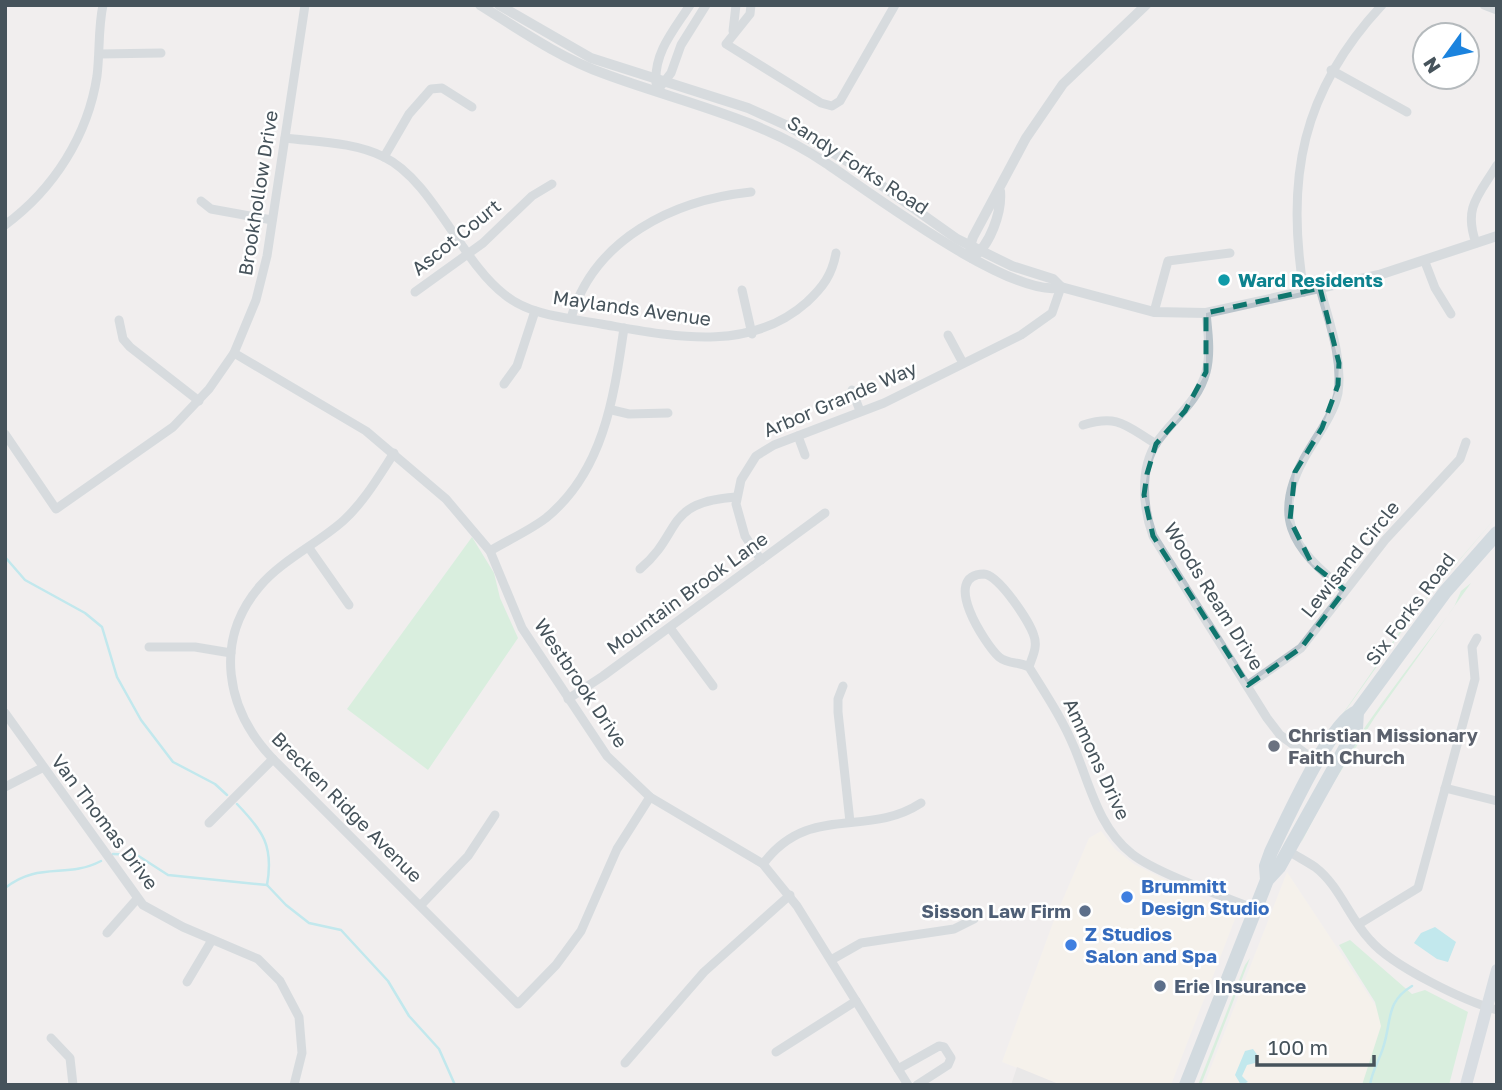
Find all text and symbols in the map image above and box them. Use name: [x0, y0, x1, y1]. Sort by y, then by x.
north arrow: [1411, 21, 1481, 91]
text: N: [1418, 53, 1445, 78]
street label: Brookhollow Drive: [233, 109, 282, 277]
street label: Sandy Forks Road: [783, 110, 933, 219]
street label: Ascot Court: [406, 194, 505, 280]
place label: Ward Residents: [1238, 268, 1384, 291]
marker: Ward Residents: [1216, 272, 1232, 288]
street label: Maylands Avenue: [552, 285, 713, 330]
street label: Arbor Grande Way: [760, 356, 920, 441]
street label: Lewisand Circle: [1296, 496, 1404, 622]
street label: Woods Ream Drive: [1160, 518, 1269, 674]
street label: Mountain Brook Lane: [602, 526, 772, 659]
street label: Six Forks Road: [1360, 548, 1459, 669]
street label: Westbrook Drive: [530, 614, 633, 752]
street label: Ammons Drive: [1059, 694, 1136, 823]
place label: Christian Missionary Faith Church: [1288, 723, 1479, 768]
street label: Brecken Ridge Avenue: [267, 727, 427, 887]
marker: Christian Missionary Faith Church: [1266, 738, 1282, 754]
street label: Van Thomas Drive: [47, 750, 164, 894]
place label: Brummitt Design Studio: [1141, 874, 1269, 919]
marker: Brummitt Design Studio: [1119, 889, 1135, 905]
place label: Sisson Law Firm: [921, 899, 1071, 922]
marker: Sisson Law Firm: [1077, 903, 1093, 919]
place label: Z Studios Salon and Spa: [1085, 922, 1217, 967]
marker: Z Studios Salon and Spa: [1063, 937, 1079, 953]
place label: Erie Insurance: [1174, 974, 1306, 997]
marker: Erie Insurance: [1152, 978, 1168, 994]
scale bar: [1257, 1024, 1374, 1068]
text: 100 m: [1268, 1034, 1328, 1060]

